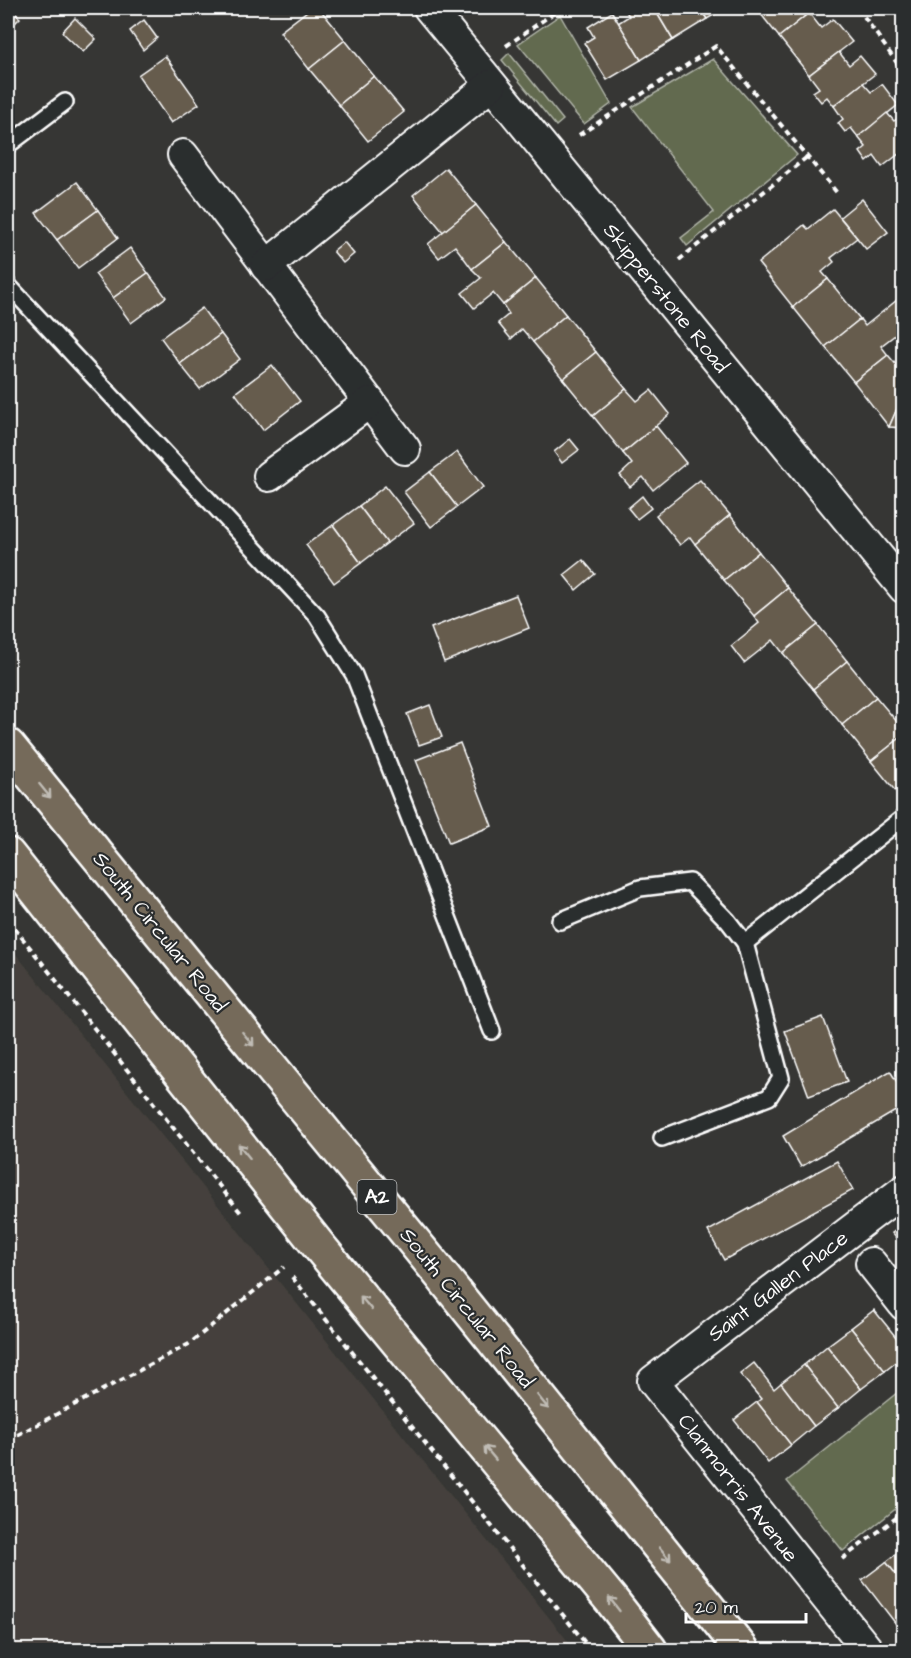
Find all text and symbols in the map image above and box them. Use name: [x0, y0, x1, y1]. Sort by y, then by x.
street label: Skipperstone Road: [596, 217, 736, 380]
one-way arrow: [38, 783, 51, 799]
street label: South Circular Road: [86, 846, 234, 1019]
one-way arrow: [241, 1031, 255, 1046]
one-way arrow: [237, 1144, 250, 1160]
road number: A2: [358, 1180, 397, 1214]
street label: South Circular Road: [393, 1222, 541, 1395]
street label: Saint Gallen Place: [702, 1224, 854, 1348]
one-way arrow: [360, 1295, 373, 1311]
one-way arrow: [536, 1394, 549, 1410]
street label: Clanmorris Avenue: [671, 1408, 805, 1568]
one-way arrow: [484, 1445, 497, 1461]
one-way arrow: [659, 1546, 672, 1562]
scale bar: [686, 1586, 806, 1624]
text: 20 m: [695, 1595, 738, 1620]
one-way arrow: [608, 1596, 621, 1612]

